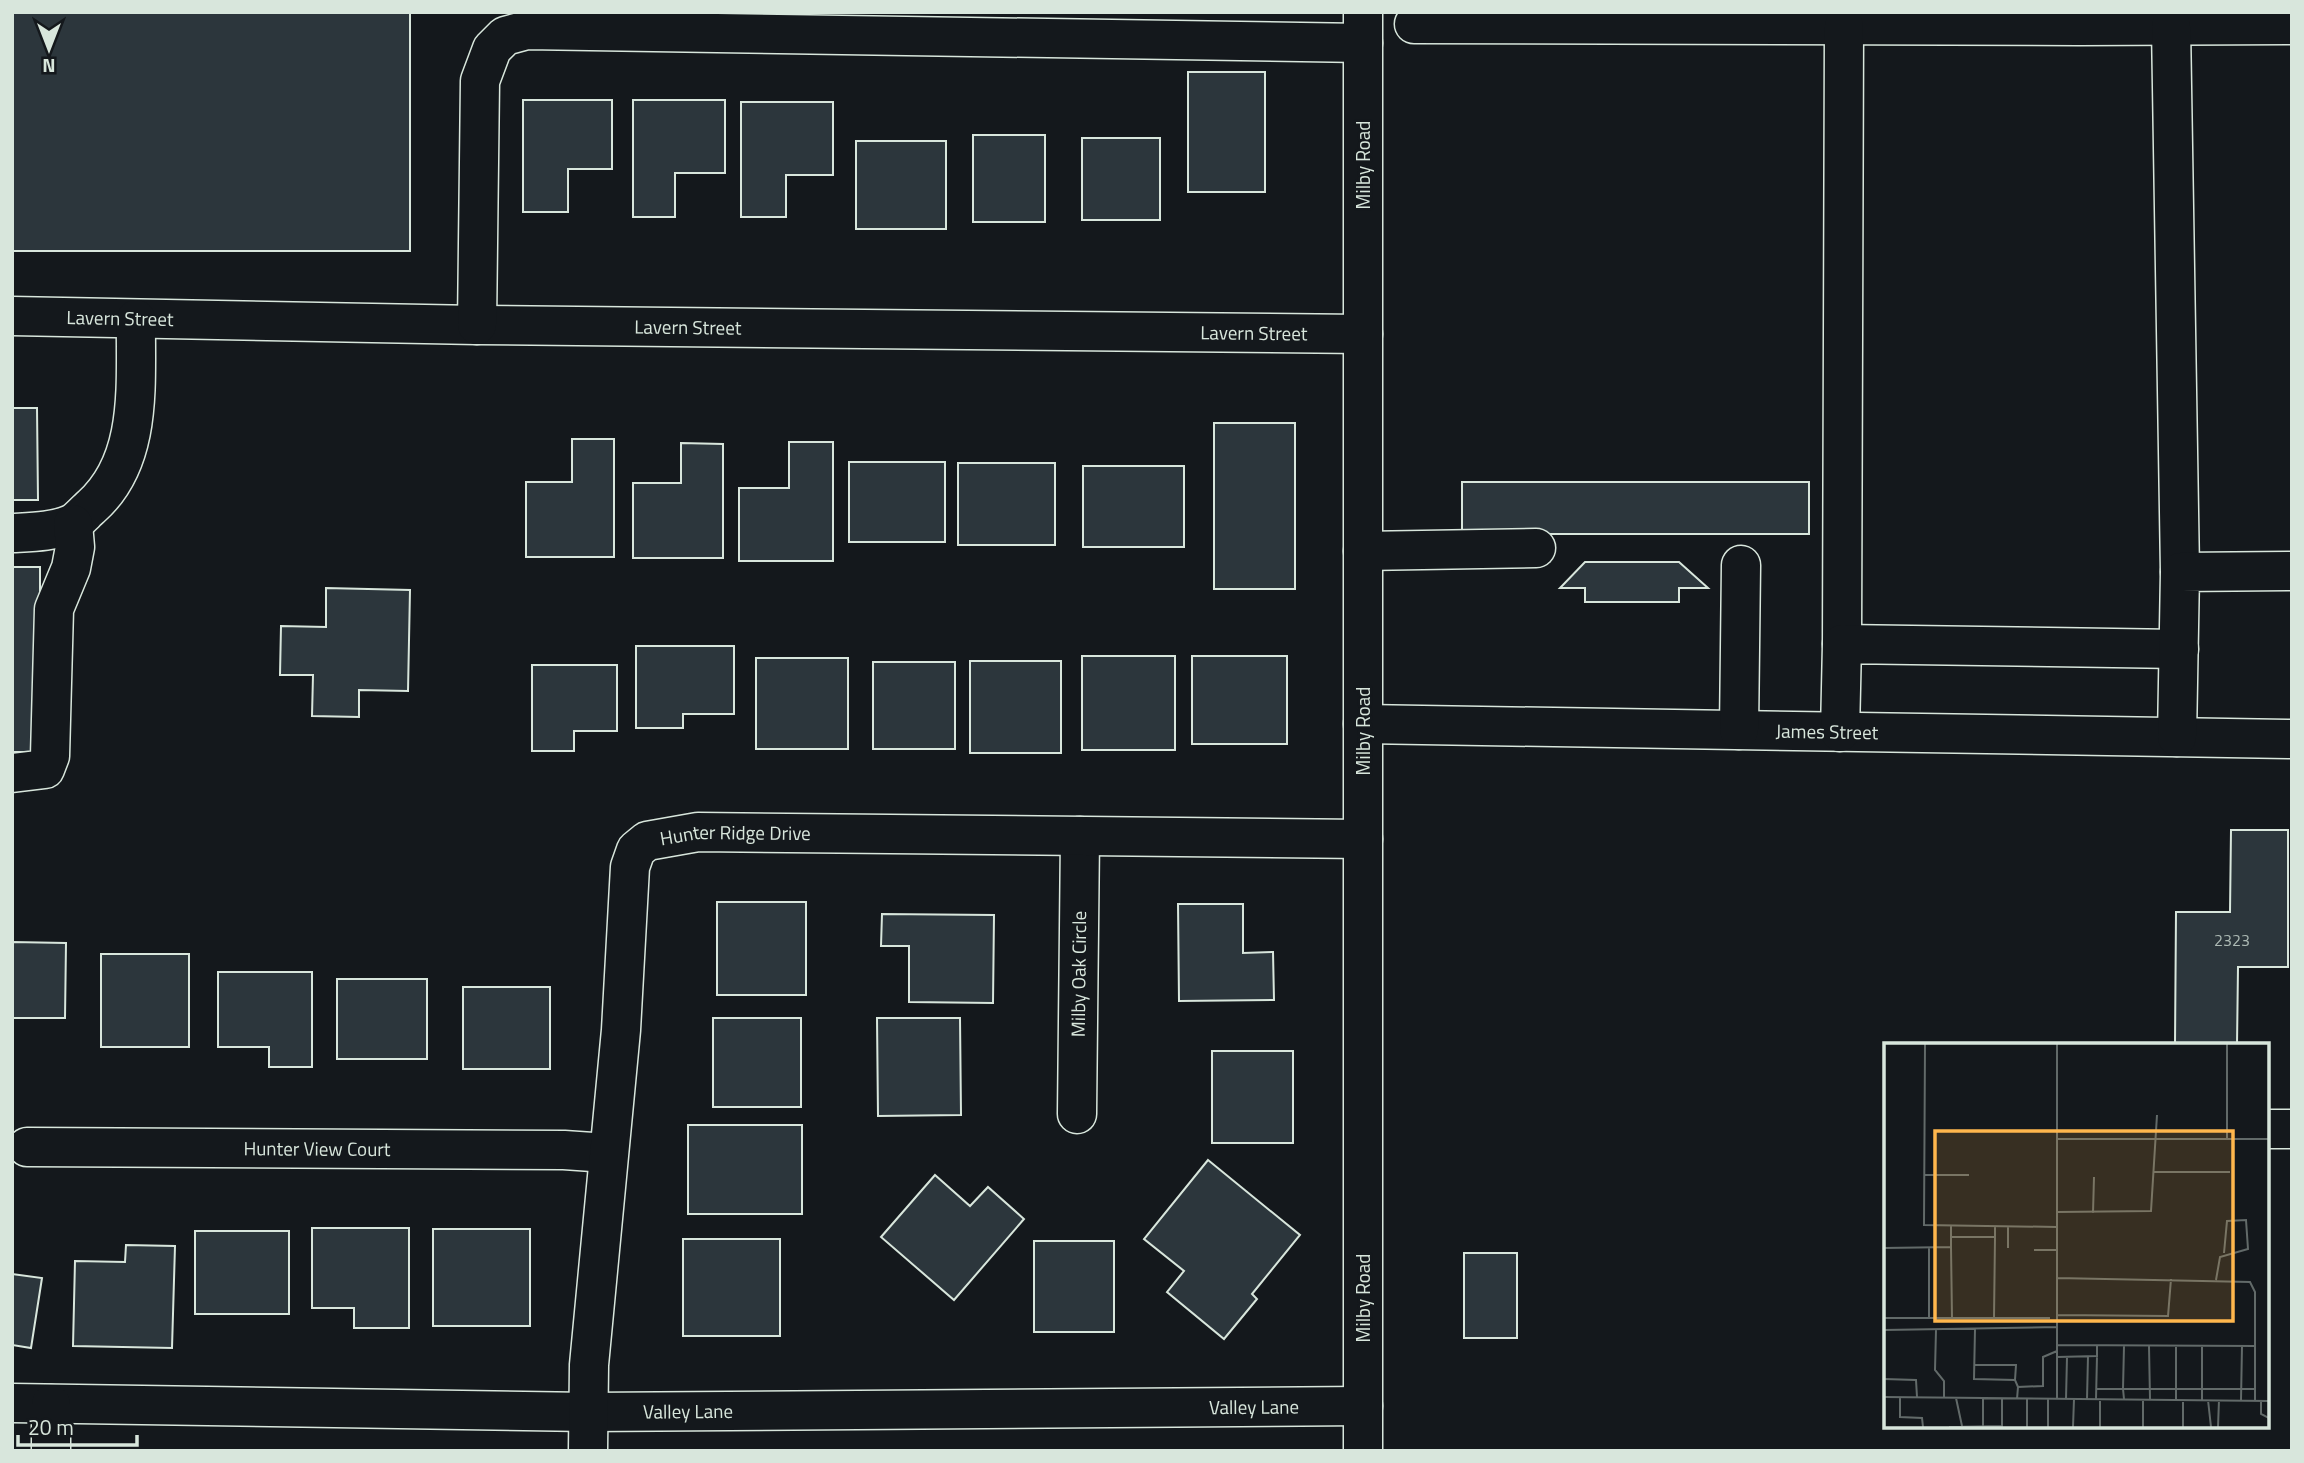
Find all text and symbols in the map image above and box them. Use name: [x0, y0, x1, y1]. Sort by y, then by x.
north arrow: [14, 14, 84, 84]
text: N: [42, 52, 56, 81]
street label: Milby Road: [1348, 121, 1377, 209]
street label: Lavern Street: [66, 302, 174, 333]
street label: Lavern Street: [634, 312, 742, 342]
street label: Lavern Street: [1200, 317, 1308, 347]
street label: Milby Road: [1348, 687, 1377, 775]
street label: James Street: [1775, 716, 1879, 746]
street label: Hunter Ridge Drive: [658, 817, 811, 852]
street label: Milby Oak Circle: [1063, 911, 1093, 1037]
house number: 2323: [2214, 928, 2250, 952]
inset map: [1884, 1043, 2269, 1428]
street label: Hunter View Court: [243, 1133, 391, 1163]
street label: Milby Road: [1348, 1254, 1377, 1342]
street label: Valley Lane: [1209, 1391, 1299, 1421]
street label: Valley Lane: [643, 1396, 733, 1426]
scale bar: [18, 1404, 136, 1448]
text: 20 m: [28, 1411, 74, 1443]

